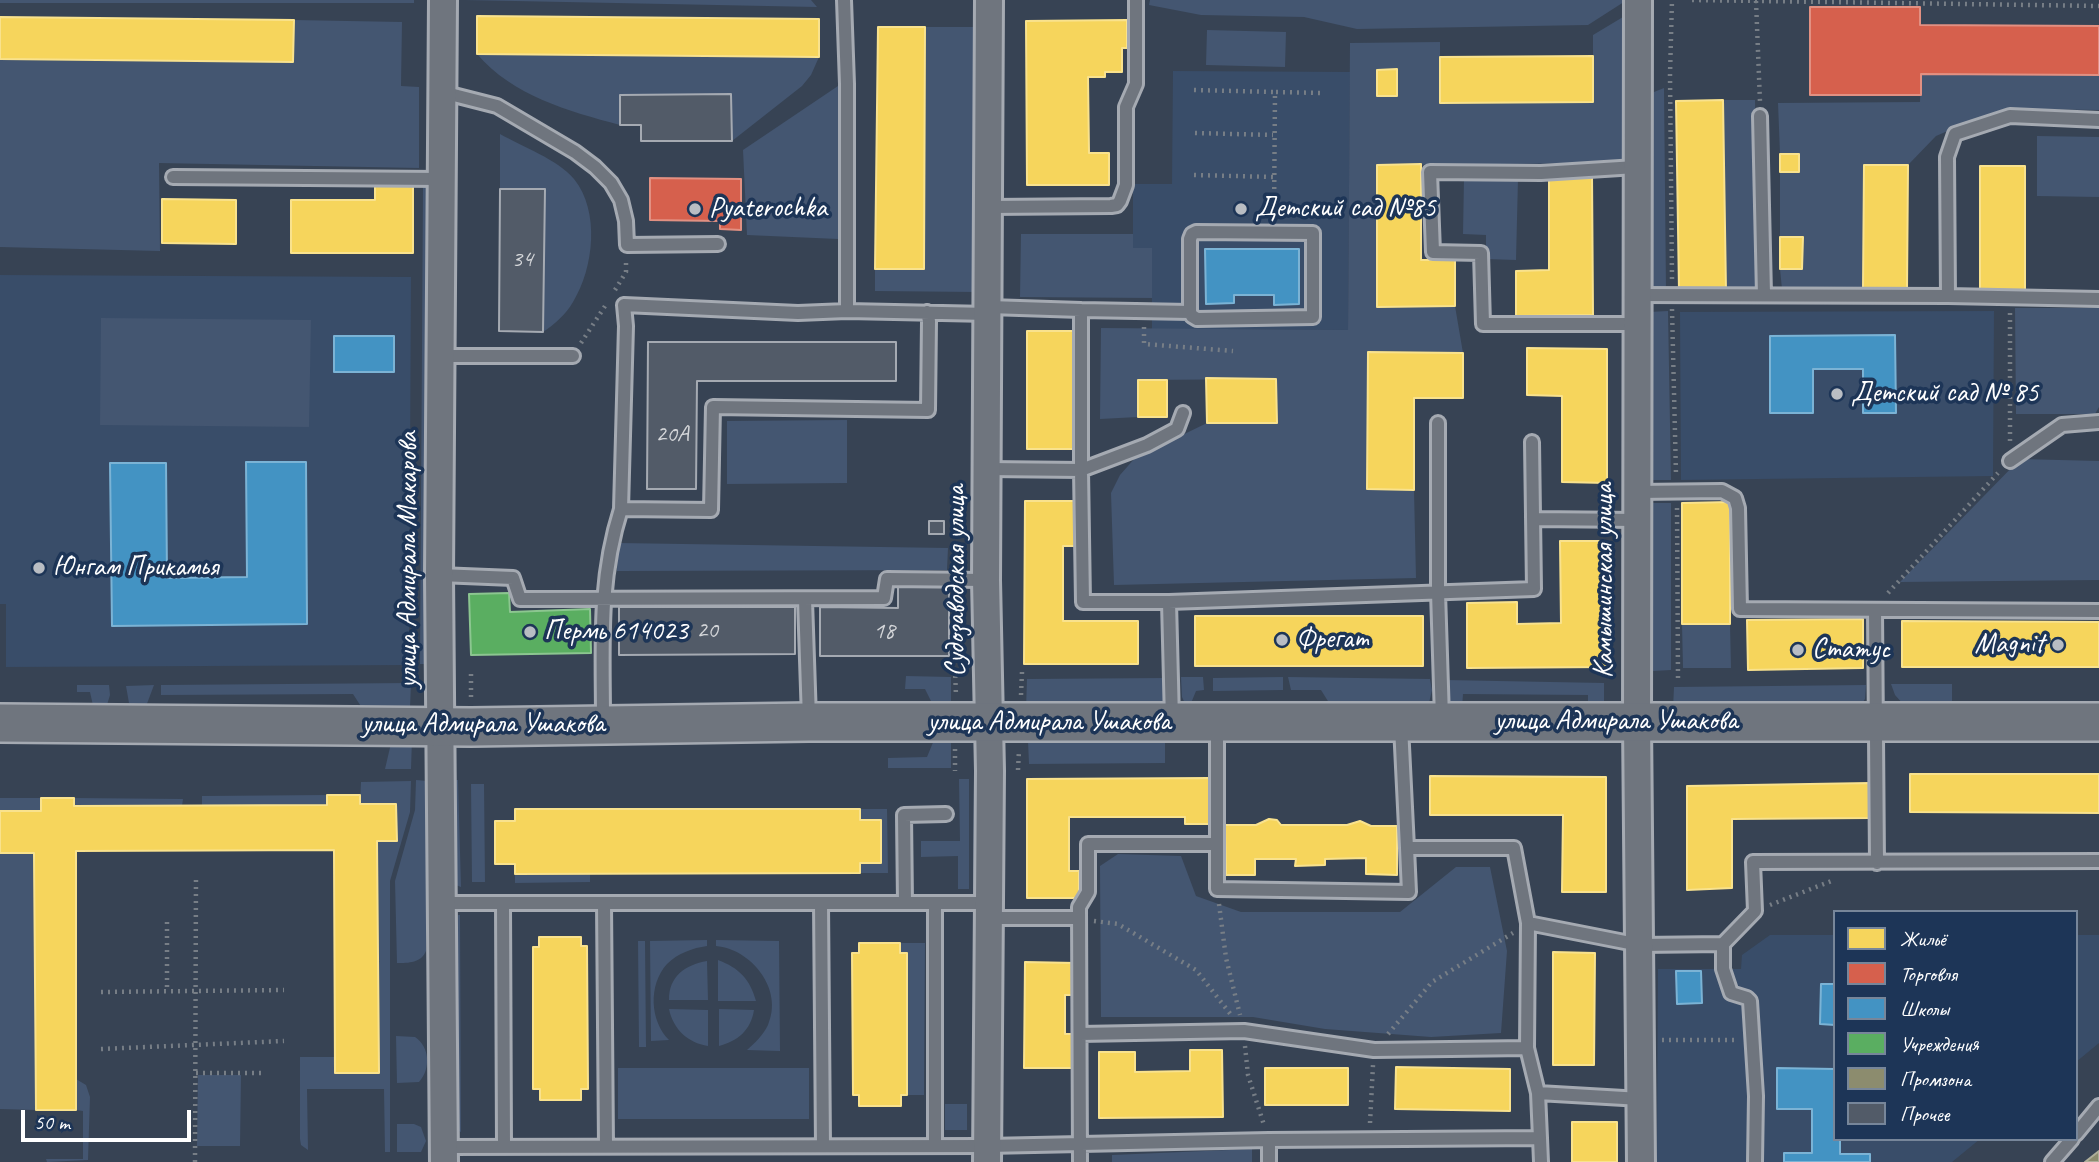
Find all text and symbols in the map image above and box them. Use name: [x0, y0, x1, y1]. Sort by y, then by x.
place label: Pyaterochka: [709, 192, 827, 226]
place label: Детский сад №85: [1255, 192, 1436, 226]
marker: Pyaterochka: [687, 201, 703, 217]
marker: Детский сад №85: [1233, 201, 1249, 217]
house number: 34: [511, 246, 533, 274]
place label: Детский сад № 85: [1851, 377, 2038, 411]
marker: Детский сад № 85: [1829, 386, 1845, 402]
house number: 20А: [655, 421, 689, 449]
street label: улица Адмирала Макарова: [392, 432, 426, 688]
street label: Камышинская улица: [1588, 484, 1622, 678]
street label: Судозаводская улица: [940, 485, 974, 677]
place label: Юнгам Прикамья: [53, 551, 218, 585]
marker: Юнгам Прикамья: [31, 560, 47, 576]
place label: Пермь 614023: [544, 615, 688, 649]
house number: 20: [696, 617, 718, 645]
house number: 18: [873, 618, 895, 646]
place label: Фрегат: [1296, 623, 1369, 657]
marker: Пермь 614023: [522, 624, 538, 640]
place label: Magnit: [1975, 628, 2044, 662]
marker: Фрегат: [1274, 632, 1290, 648]
place label: Статус: [1812, 633, 1890, 667]
marker: Magnit: [2050, 637, 2066, 653]
marker: Статус: [1790, 642, 1806, 658]
street label: улица Адмирала Ушакова: [1495, 705, 1737, 739]
street label: улица Адмирала Ушакова: [928, 706, 1170, 740]
street label: улица Адмирала Ушакова: [362, 708, 604, 742]
legend: [1833, 910, 2078, 1141]
text: Жильё: [1900, 926, 1946, 952]
text: Торговля: [1900, 961, 1957, 987]
text: Школы: [1900, 996, 1949, 1022]
text: Учреждения: [1900, 1031, 1979, 1057]
text: Промзона: [1900, 1066, 1971, 1092]
scale bar: [24, 1096, 194, 1140]
text: Прочее: [1900, 1101, 1949, 1127]
text: 50 m: [34, 1109, 70, 1135]

